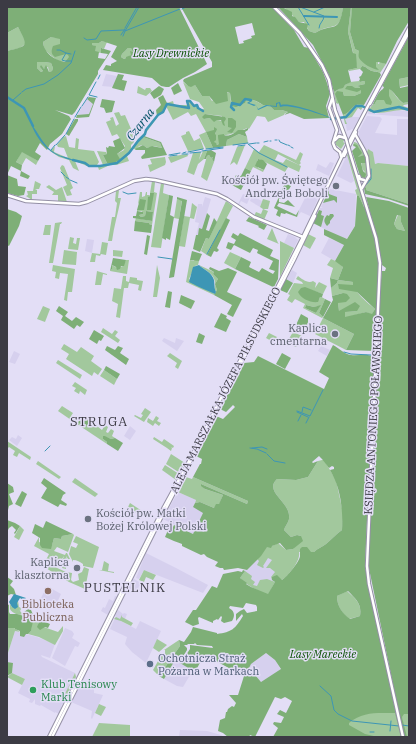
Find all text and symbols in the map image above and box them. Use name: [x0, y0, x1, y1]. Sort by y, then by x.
park label: Lasy Drewnickie: [132, 46, 209, 60]
water label: Czarna: [123, 104, 158, 143]
place label: Kościół pw. Świętego Andrzeja Boboli: [221, 173, 329, 200]
marker: Kościół pw. Świętego Andrzeja Boboli: [331, 181, 341, 191]
street label: ALEJA MARSZAŁKA JÓZEFA PIŁSUDSKIEGO: [167, 284, 283, 496]
street label: KSIĘDZA ANTONIEGO POŁAWSKIEGO: [361, 315, 385, 515]
place label: Kaplica cmentarna: [270, 321, 327, 348]
marker: Kaplica cmentarna: [330, 329, 340, 339]
district label: STRUGA: [70, 413, 128, 430]
place label: Kościół pw. Matki Bożej Królowej Polski: [96, 506, 207, 533]
marker: Kościół pw. Matki Bożej Królowej Polski: [83, 514, 93, 524]
place label: Kaplica klasztorna: [15, 555, 69, 582]
marker: Kaplica klasztorna: [72, 563, 82, 573]
district label: PUSTELNIK: [84, 579, 166, 596]
marker: Biblioteka Publiczna: [43, 586, 53, 596]
place label: Biblioteka Publiczna: [22, 597, 74, 624]
park label: Lasy Mareckie: [289, 647, 356, 661]
place label: Ochotnicza Straż Pożarna w Markach: [158, 651, 259, 678]
marker: Ochotnicza Straż Pożarna w Markach: [145, 659, 155, 669]
place label: Klub Tenisowy Marki: [41, 677, 117, 704]
marker: Klub Tenisowy Marki: [28, 685, 38, 695]

